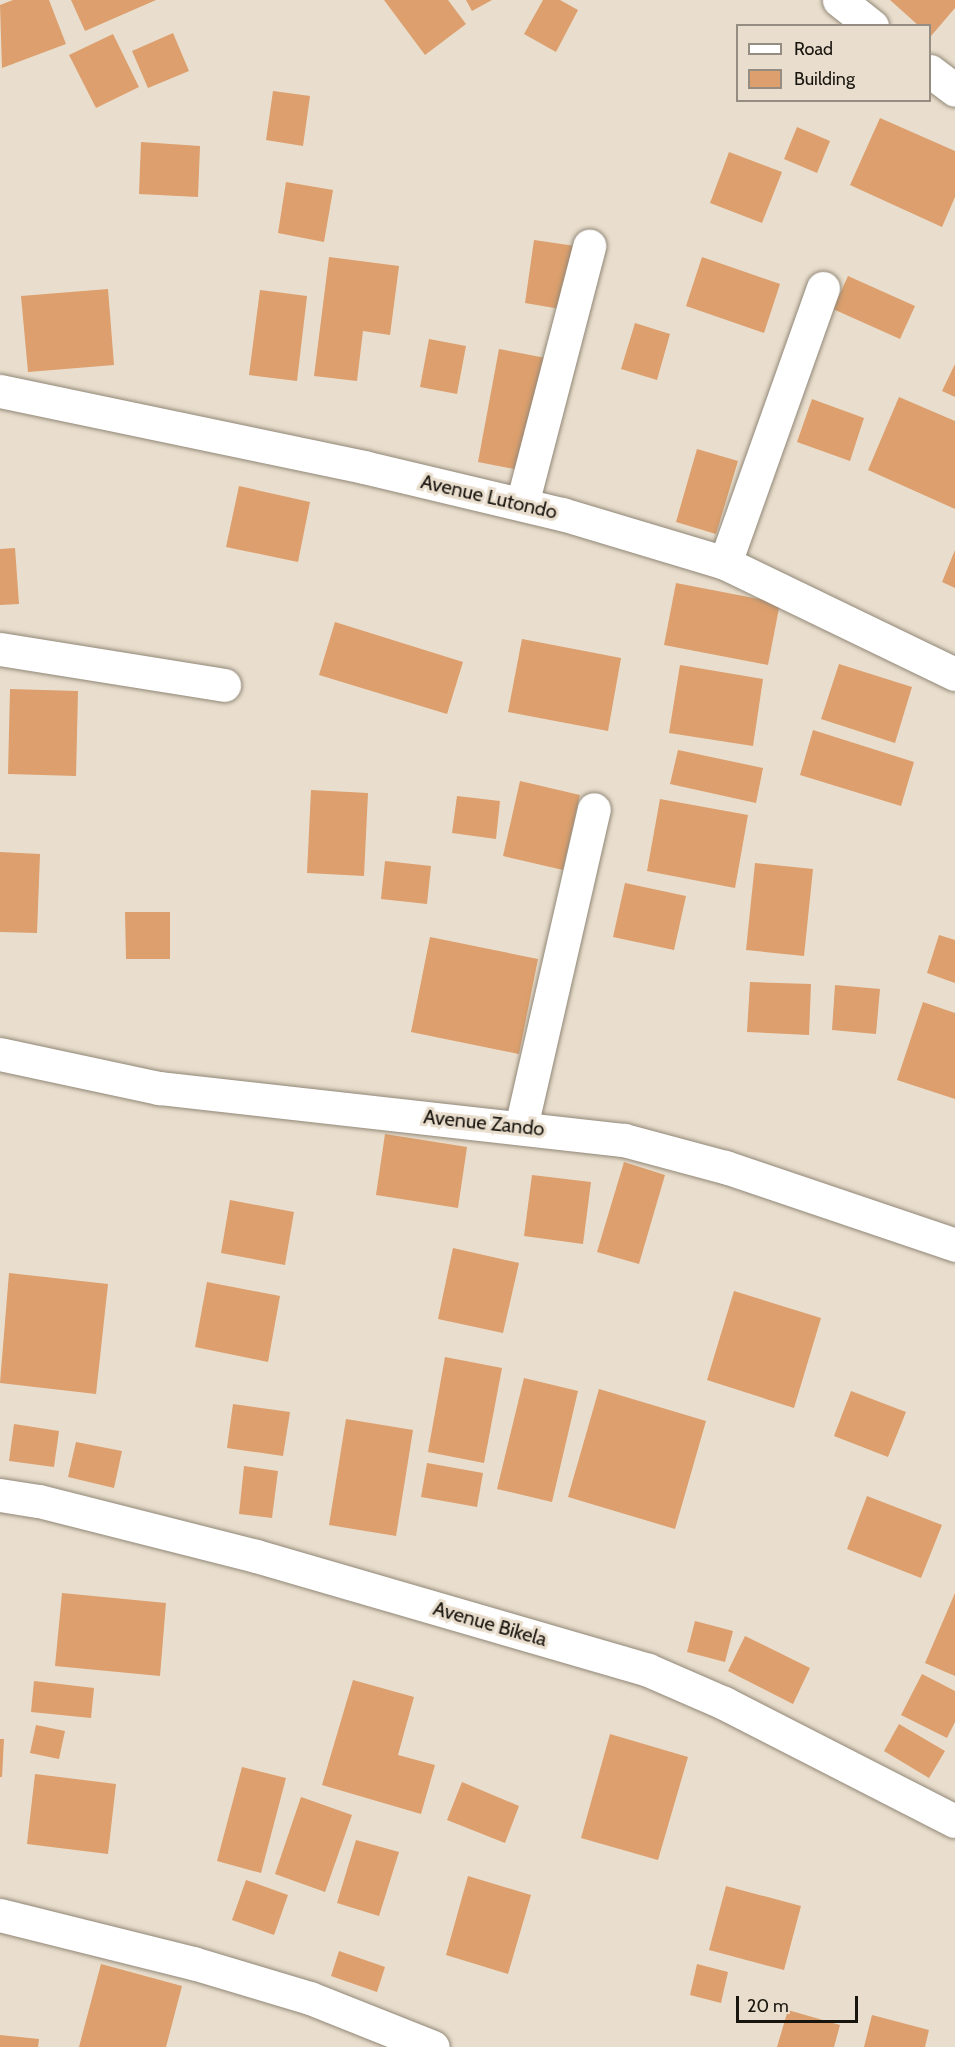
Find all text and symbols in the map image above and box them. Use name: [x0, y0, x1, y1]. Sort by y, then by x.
legend: [736, 24, 931, 102]
text: Road: [794, 38, 833, 60]
text: Building: [794, 68, 855, 90]
street label: Avenue Lutondo: [418, 470, 560, 524]
street label: Avenue Zando: [422, 1105, 546, 1141]
street label: Avenue Bikela: [430, 1596, 550, 1652]
scale bar: [739, 1984, 860, 2022]
text: 20 m: [747, 1995, 789, 2017]

